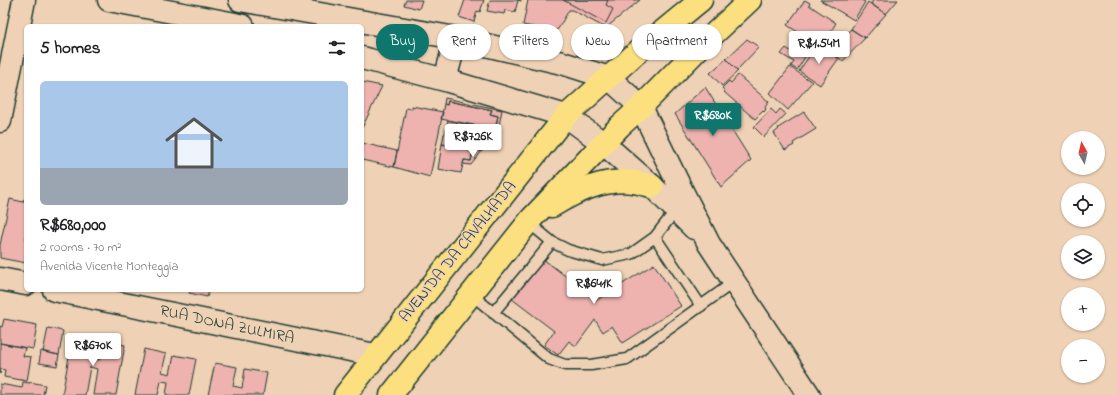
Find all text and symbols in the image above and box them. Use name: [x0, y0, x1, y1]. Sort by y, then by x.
chip: Buy: [376, 24, 429, 60]
chip: Rent: [437, 24, 491, 60]
chip: Filters: [499, 24, 563, 60]
chip: New: [571, 24, 624, 60]
chip: Apartment: [632, 24, 722, 60]
pin: R$1.54M: [782, 31, 856, 65]
text: R$1.54M: [798, 34, 840, 53]
text: 5 homes: [40, 36, 100, 61]
icon: filters: [326, 37, 348, 59]
pin: R$680K: [680, 103, 746, 137]
text: R$680K: [694, 106, 732, 125]
icon: home: [158, 107, 230, 179]
pin: R$726K: [440, 124, 506, 158]
text: R$726K: [454, 127, 492, 146]
north arrow: [1061, 131, 1105, 175]
map controls: [1061, 131, 1105, 383]
street label: AVENIDA DA CAVALHADA: [393, 176, 523, 328]
button: locate: [1061, 183, 1105, 227]
text: R$680,000: [40, 213, 106, 238]
button: layers: [1061, 235, 1105, 279]
text: 2 rooms · 70 m²: [40, 238, 121, 257]
text: Avenida Vicente Monteggia: [40, 257, 178, 276]
pin: R$641K: [561, 271, 627, 305]
text: R$641K: [576, 274, 612, 293]
button: +: [1061, 287, 1105, 331]
street label: RUA DONA ZULMIRA: [157, 299, 297, 351]
pin: R$670K: [60, 333, 126, 367]
text: R$670K: [74, 336, 112, 355]
button: −: [1061, 339, 1105, 383]

